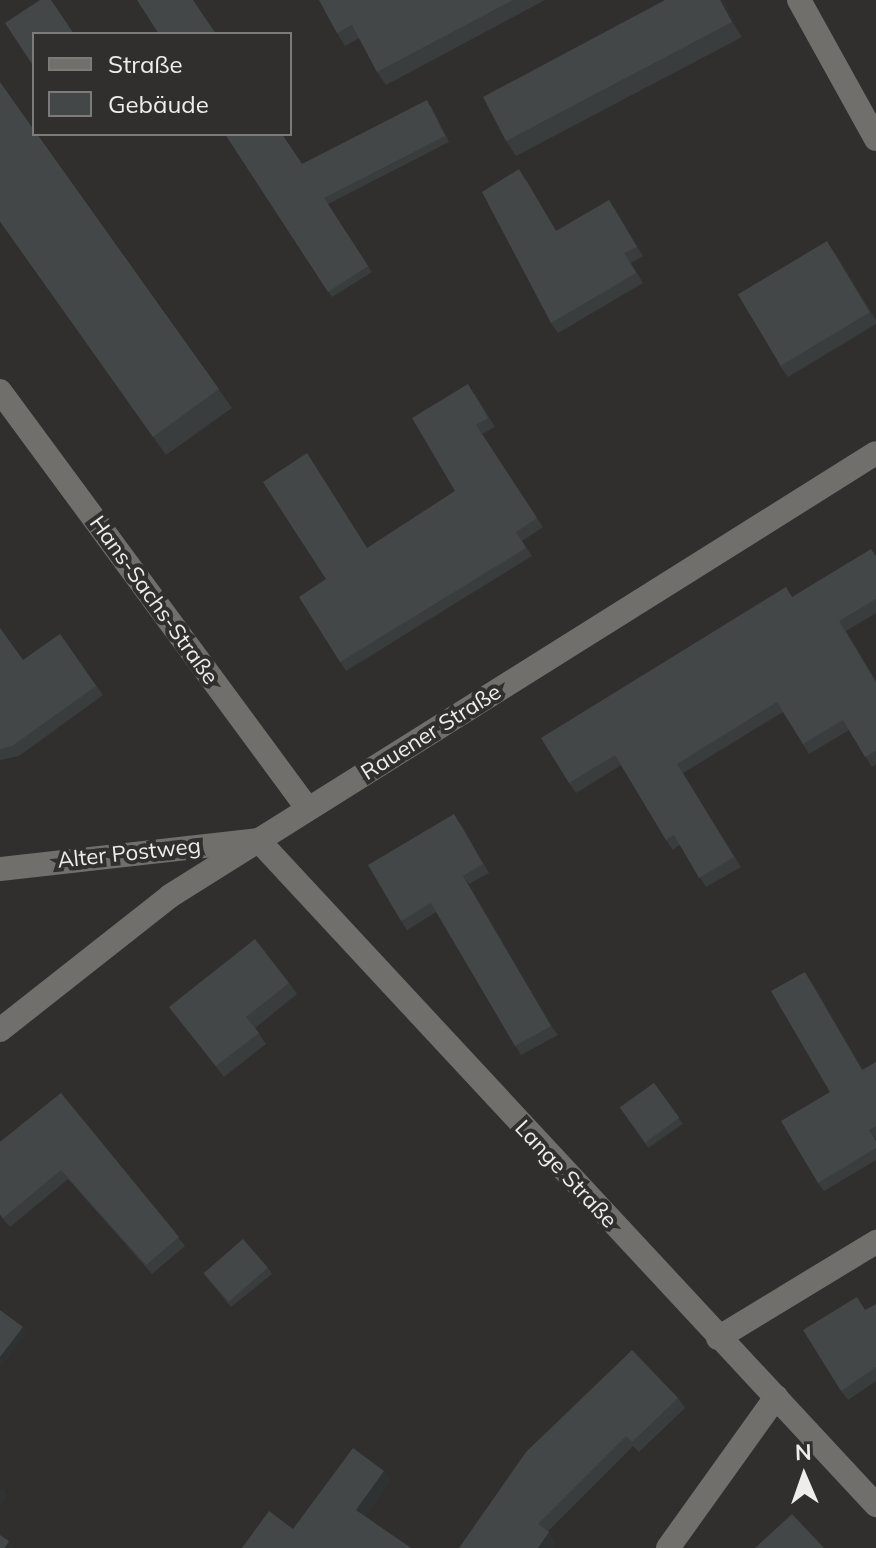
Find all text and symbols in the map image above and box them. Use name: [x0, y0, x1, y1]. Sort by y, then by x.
legend: [32, 32, 292, 136]
text: Straße: [108, 49, 183, 79]
text: Gebäude: [108, 89, 209, 119]
street label: Hans-Sachs-Straße: [84, 511, 224, 689]
street label: Rauener Straße: [356, 678, 506, 786]
street label: Alter Postweg: [56, 832, 202, 874]
street label: Lange Straße: [509, 1115, 623, 1233]
north arrow: [764, 1436, 844, 1516]
text: N: [794, 1438, 812, 1466]

